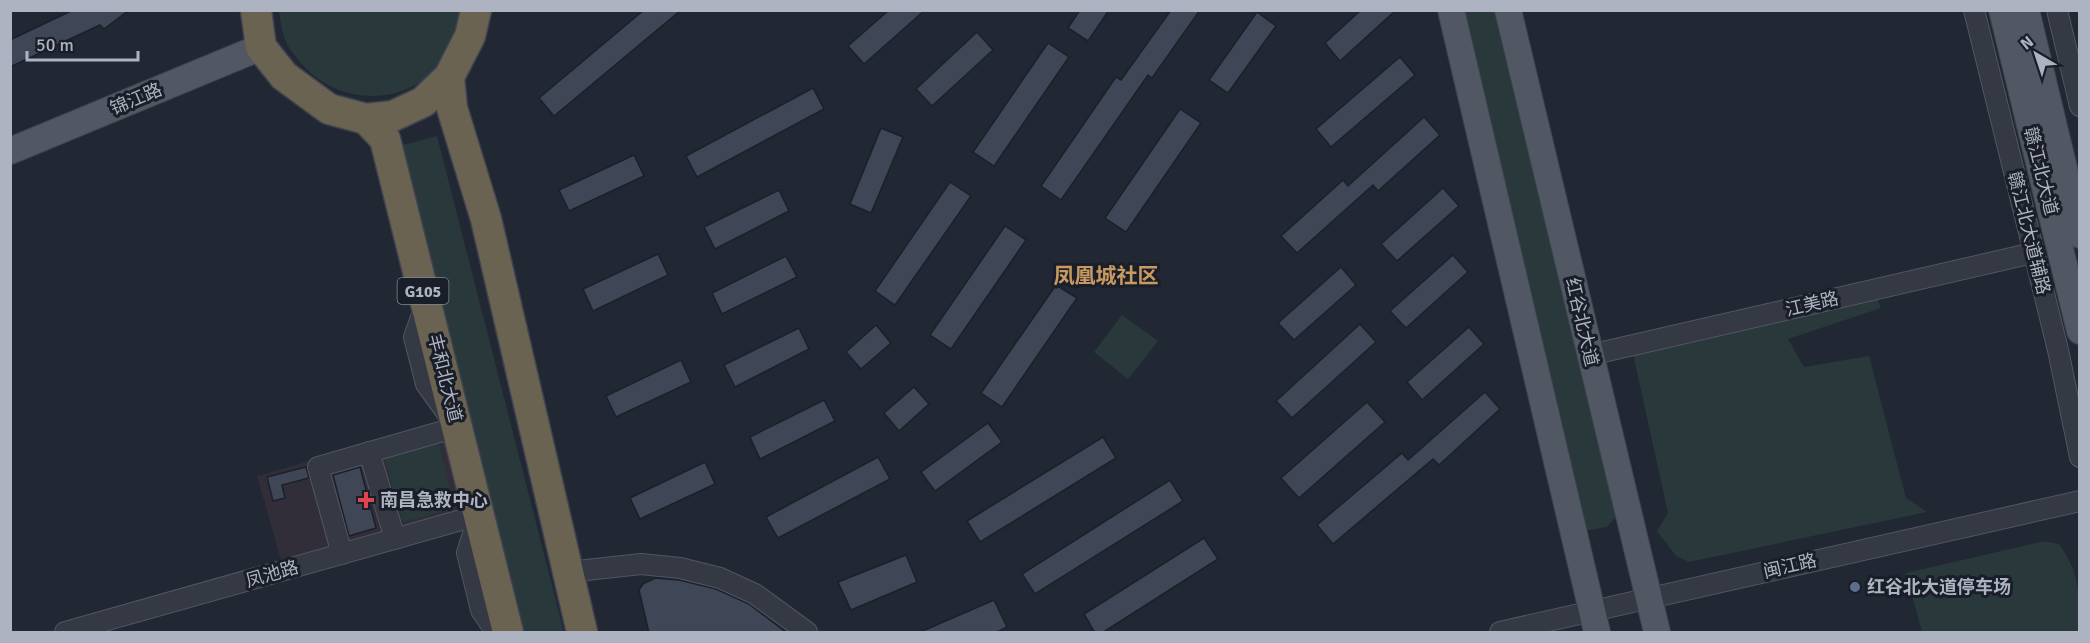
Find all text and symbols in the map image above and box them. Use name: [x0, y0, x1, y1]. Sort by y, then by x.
scale bar: [27, 24, 138, 62]
north arrow: [2006, 24, 2066, 84]
text: N: [2017, 32, 2038, 54]
text: 50 m: [36, 34, 74, 56]
street label: 锦江路: [107, 78, 165, 120]
street label: 赣江北大道: [2019, 125, 2063, 217]
street label: 赣江北大道辅路: [2003, 169, 2055, 297]
district label: 凤凰城社区: [1054, 263, 1159, 289]
street label: 红谷北大道: [1561, 276, 1603, 368]
road number: G105: [398, 278, 448, 304]
street label: 江美路: [1783, 287, 1841, 321]
street label: 丰和北大道: [423, 332, 467, 424]
place label: 南昌急救中心: [380, 489, 488, 511]
marker: 南昌急救中心: [357, 491, 375, 509]
street label: 闽江路: [1761, 549, 1819, 583]
street label: 凤池路: [243, 556, 301, 592]
place label: 红谷北大道停车场: [1867, 576, 2011, 598]
marker: 红谷北大道停车场: [1848, 580, 1862, 594]

